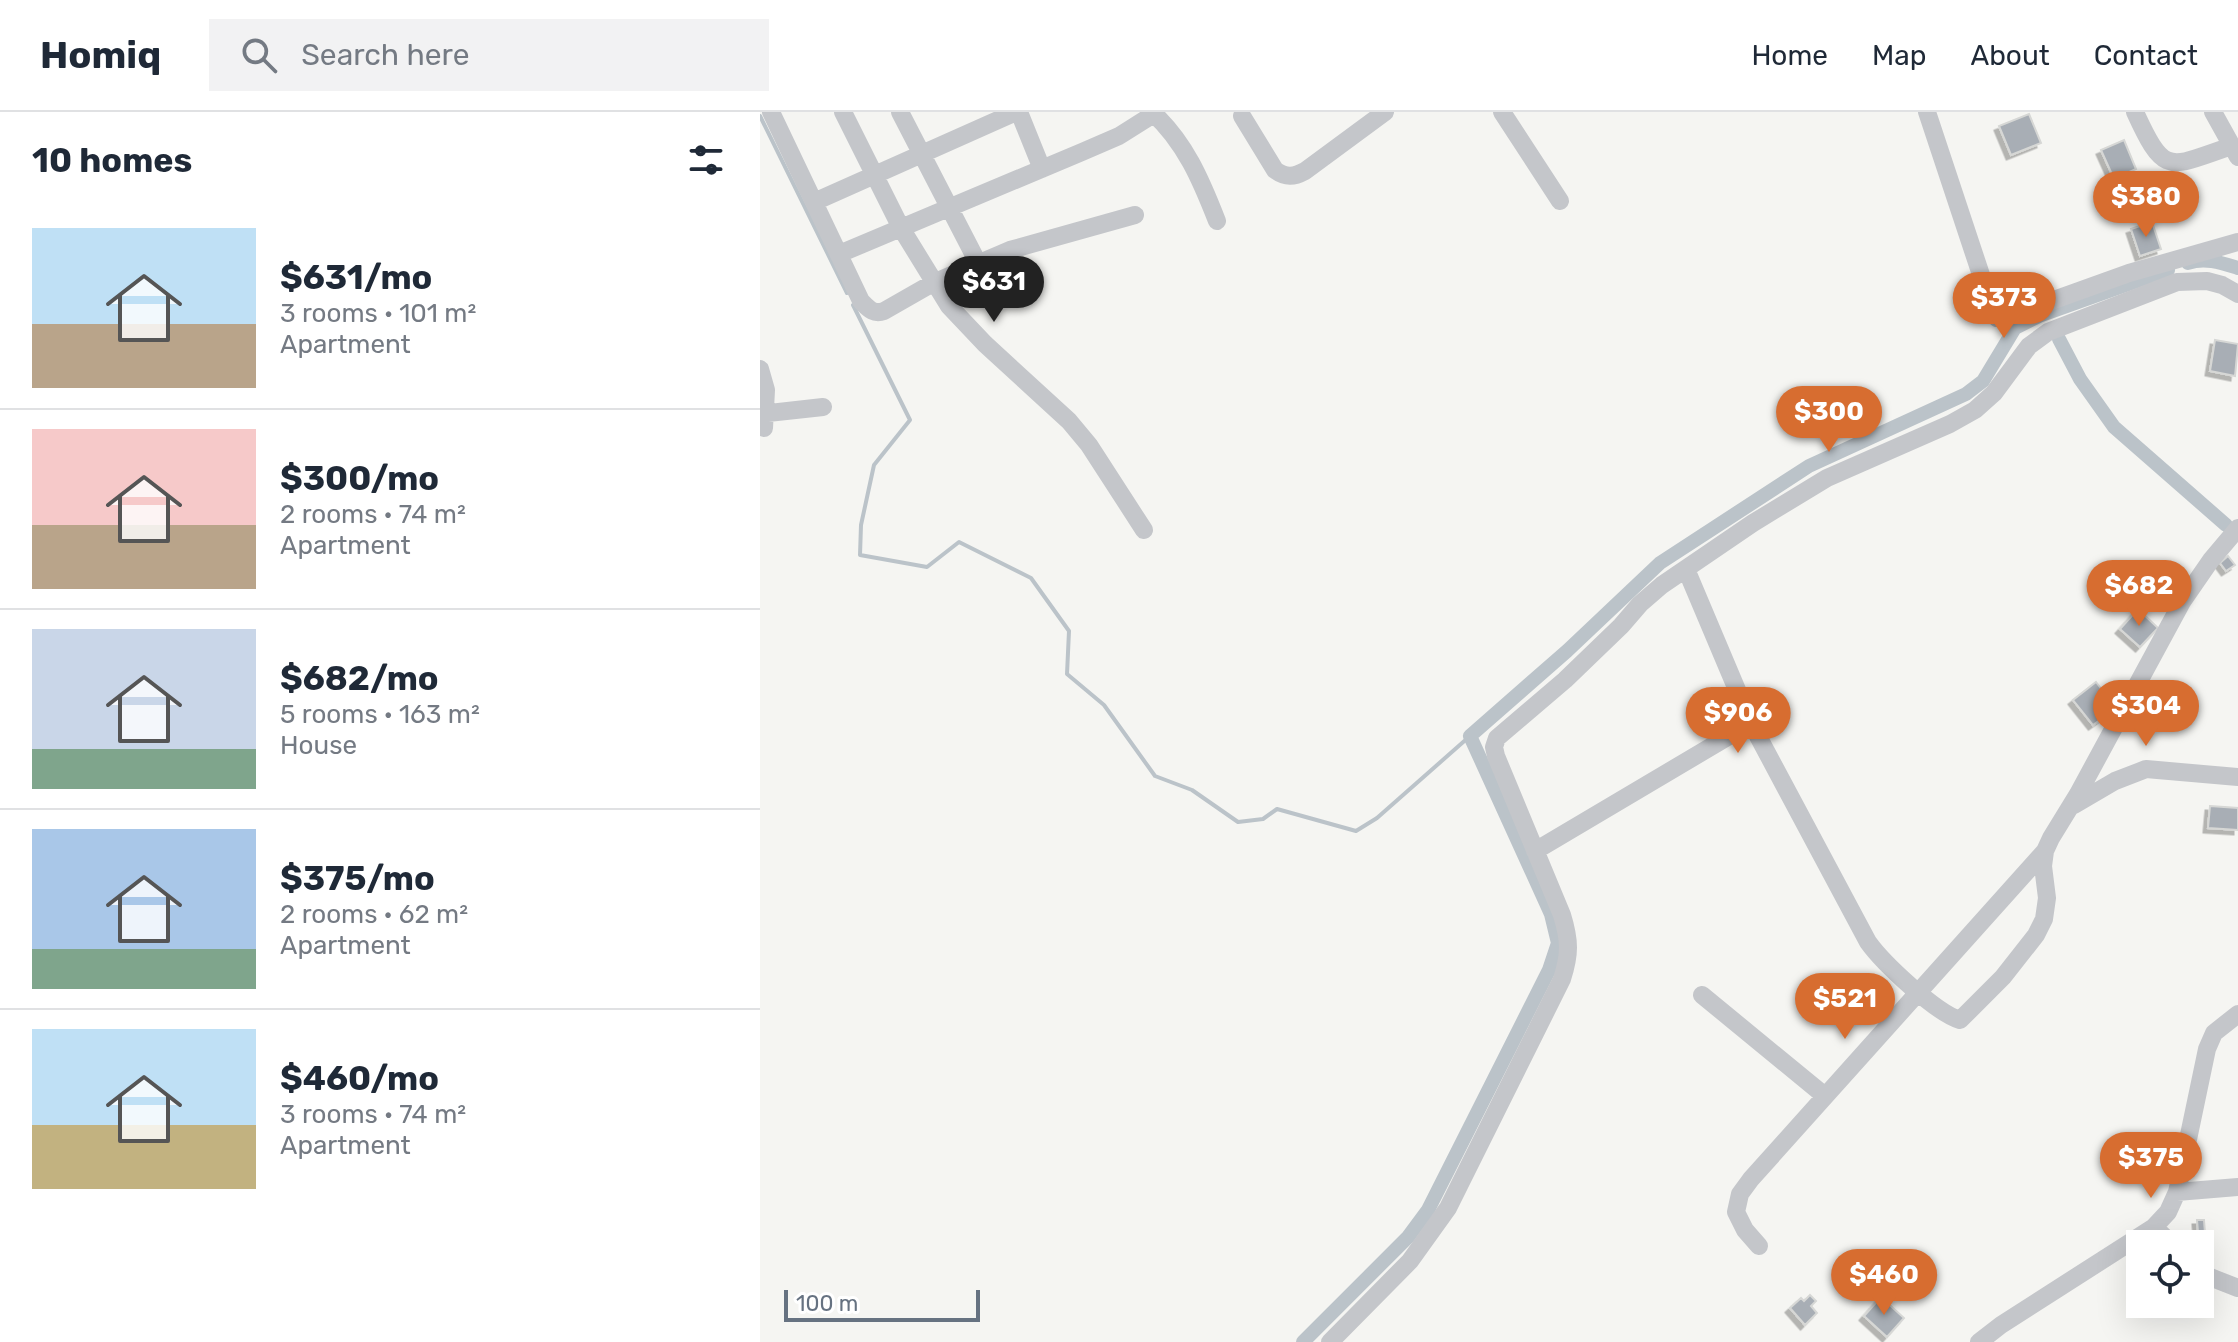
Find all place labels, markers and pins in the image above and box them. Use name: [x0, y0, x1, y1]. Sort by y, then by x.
pin: $380: [2099, 171, 2193, 239]
pin: $631: [947, 256, 1041, 324]
pin: $373: [1957, 272, 2051, 340]
pin: $300: [1782, 386, 1876, 454]
pin: $682: [2092, 560, 2186, 628]
pin: $304: [2099, 680, 2193, 748]
pin: $906: [1691, 687, 1785, 755]
pin: $521: [1798, 973, 1892, 1041]
pin: $375: [2104, 1132, 2198, 1200]
pin: $460: [1837, 1249, 1931, 1317]

